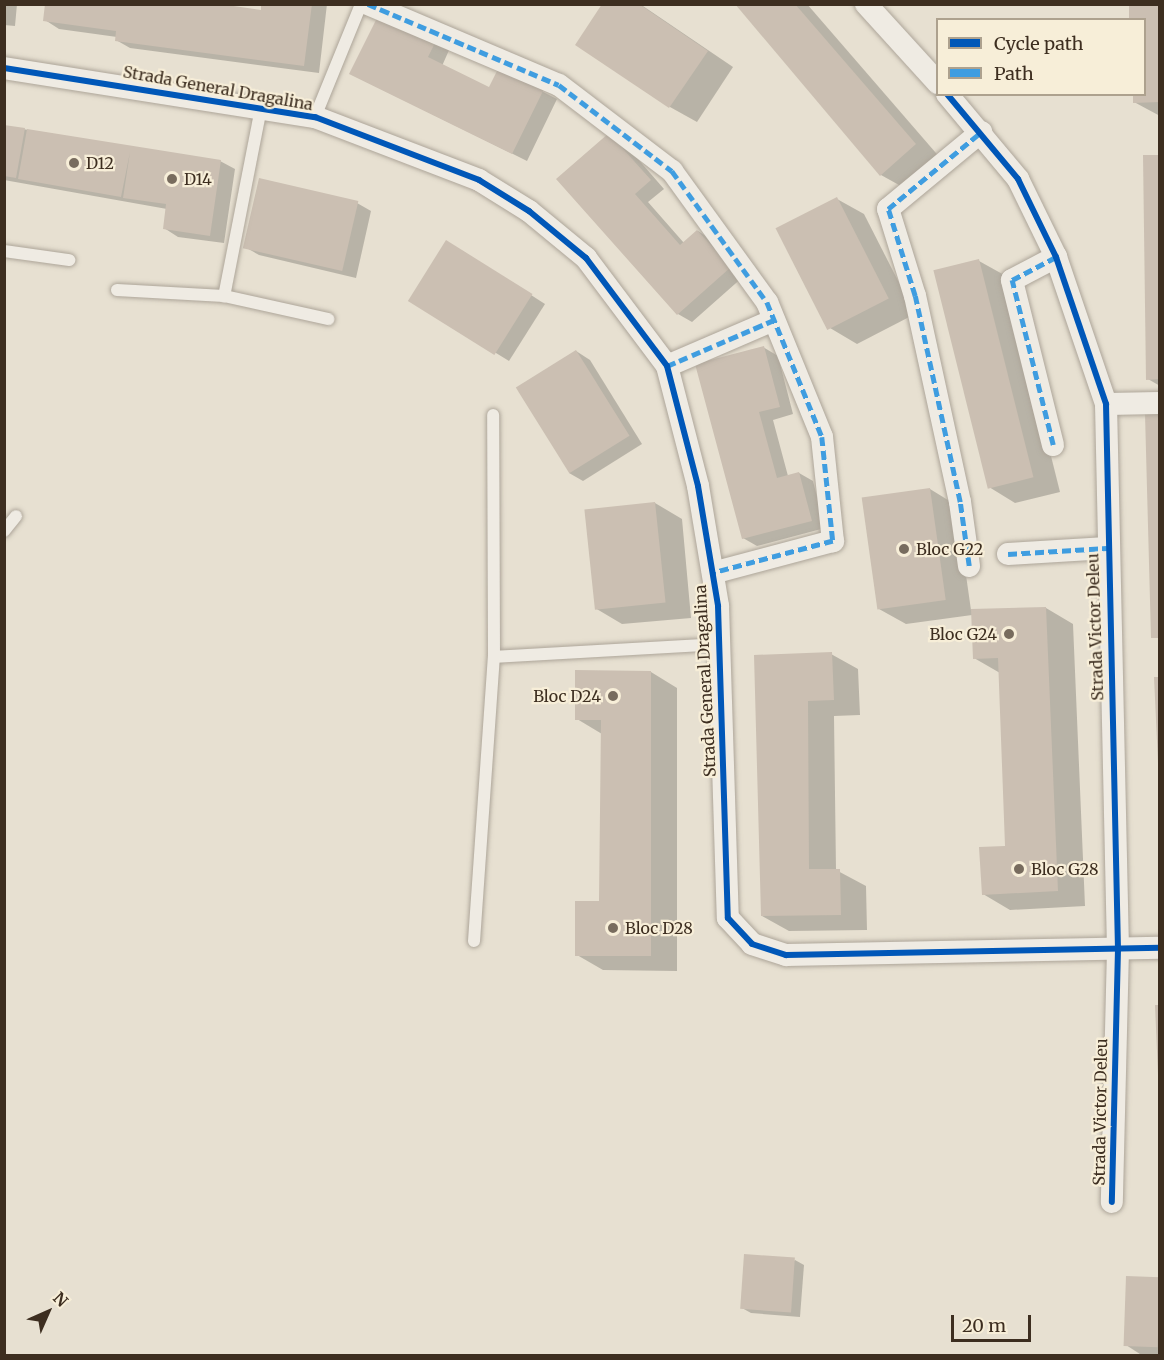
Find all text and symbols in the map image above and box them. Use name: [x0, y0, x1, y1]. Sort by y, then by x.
legend: [936, 18, 1146, 96]
text: Cycle path: [994, 32, 1083, 55]
street label: Strada General Dragalina: [122, 62, 314, 114]
text: Path: [994, 62, 1034, 85]
place label: D12: [86, 153, 114, 173]
marker: D12: [67, 156, 81, 170]
place label: D14: [184, 169, 212, 189]
marker: D14: [165, 172, 179, 186]
place label: Bloc G22: [916, 539, 983, 559]
marker: Bloc G22: [897, 542, 911, 556]
street label: Strada Victor Deleu: [1083, 553, 1107, 701]
street label: Strada General Dragalina: [690, 584, 720, 778]
place label: Bloc G24: [929, 624, 997, 644]
marker: Bloc G24: [1002, 627, 1016, 641]
place label: Bloc D24: [533, 686, 601, 706]
marker: Bloc D24: [606, 689, 620, 703]
place label: Bloc G28: [1031, 859, 1098, 879]
marker: Bloc G28: [1012, 862, 1026, 876]
place label: Bloc D28: [625, 918, 693, 938]
marker: Bloc D28: [606, 921, 620, 935]
street label: Strada Victor Deleu: [1089, 1038, 1111, 1186]
north arrow: [18, 1282, 78, 1342]
text: N: [49, 1288, 72, 1311]
scale bar: [954, 1303, 1034, 1341]
text: 20 m: [962, 1314, 1006, 1337]

